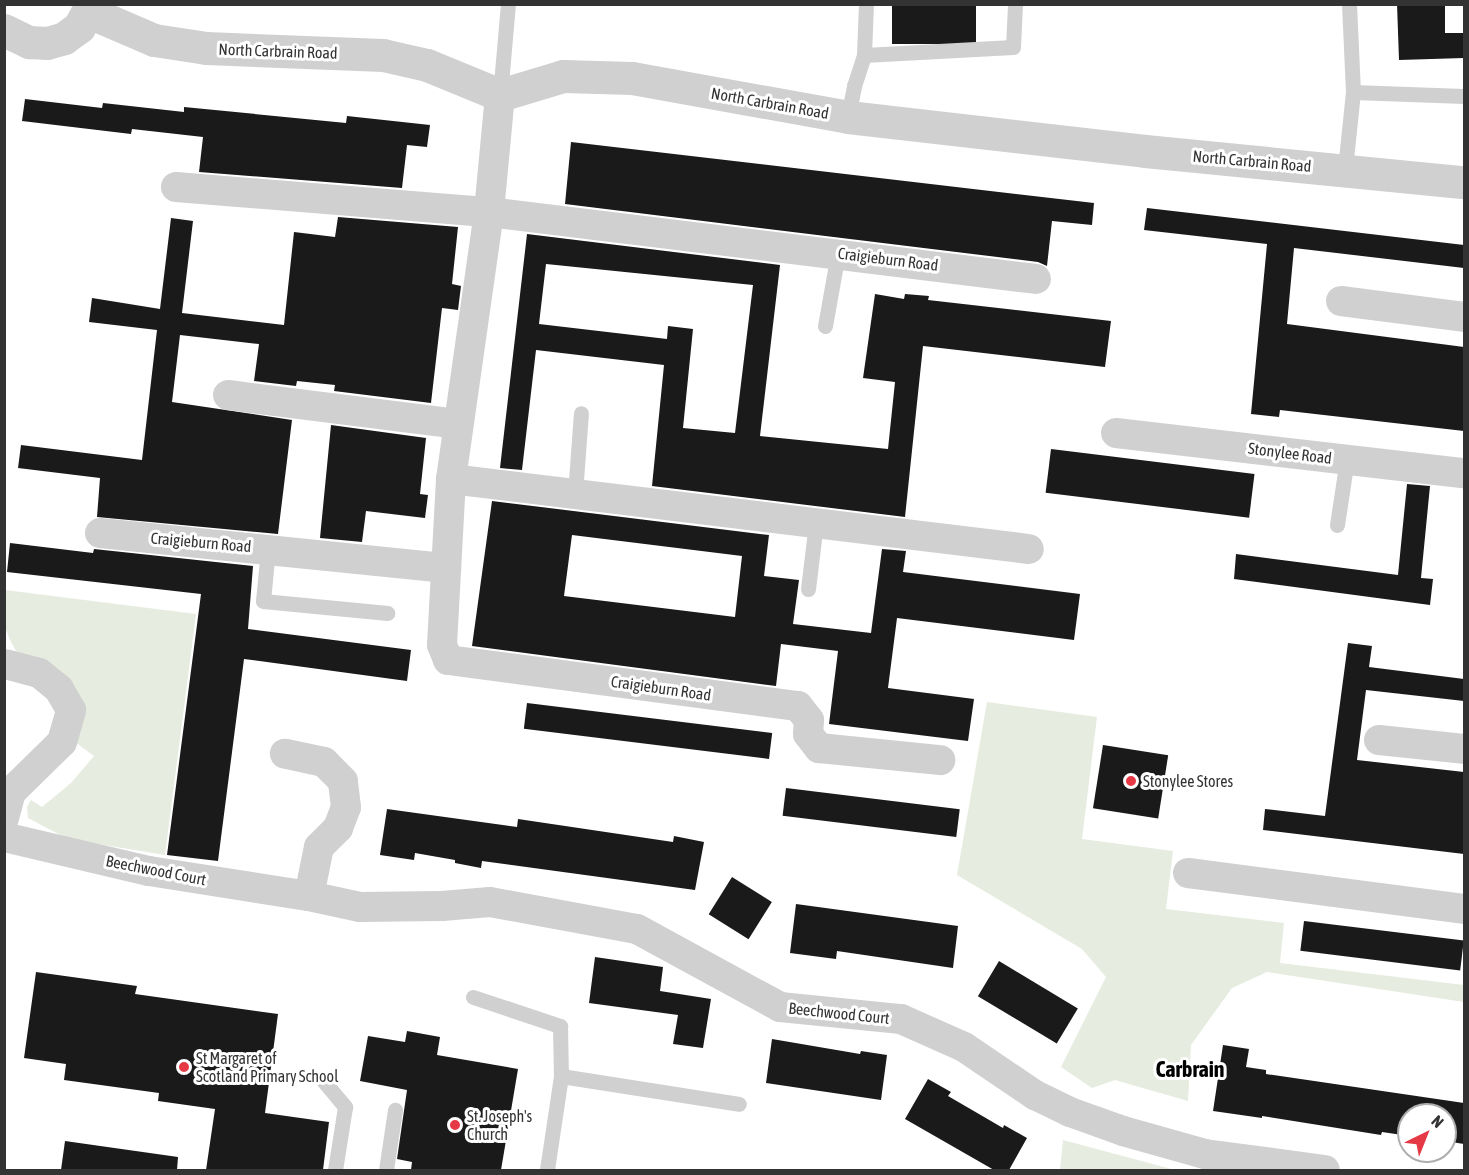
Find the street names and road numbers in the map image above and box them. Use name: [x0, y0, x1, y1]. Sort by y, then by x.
street label: North Carbrain Road: [218, 39, 338, 63]
street label: North Carbrain Road: [710, 83, 830, 123]
street label: North Carbrain Road: [1192, 146, 1312, 176]
street label: Craigieburn Road: [837, 243, 939, 275]
street label: Stonylee Road: [1247, 438, 1333, 468]
street label: Craigieburn Road: [150, 528, 252, 556]
street label: Craigieburn Road: [610, 671, 712, 705]
street label: Beechwood Court: [104, 851, 208, 889]
street label: Beechwood Court: [788, 998, 890, 1028]

